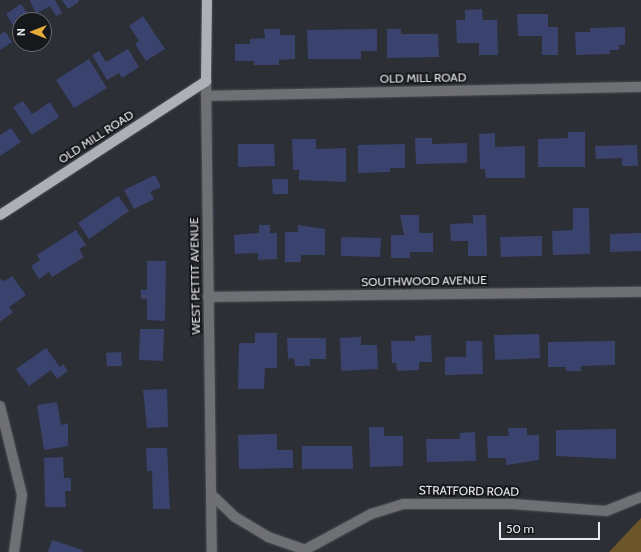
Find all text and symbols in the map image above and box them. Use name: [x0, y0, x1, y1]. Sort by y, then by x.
north arrow: [12, 12, 52, 52]
text: N: [14, 28, 28, 36]
street label: OLD MILL ROAD: [380, 70, 466, 86]
street label: OLD MILL ROAD: [56, 107, 136, 167]
street label: WEST PETTIT AVENUE: [187, 217, 203, 335]
street label: SOUTHWOOD AVENUE: [361, 273, 487, 289]
street label: STRATFORD ROAD: [419, 483, 519, 499]
scale bar: [501, 514, 602, 540]
text: 50 m: [506, 521, 534, 536]

